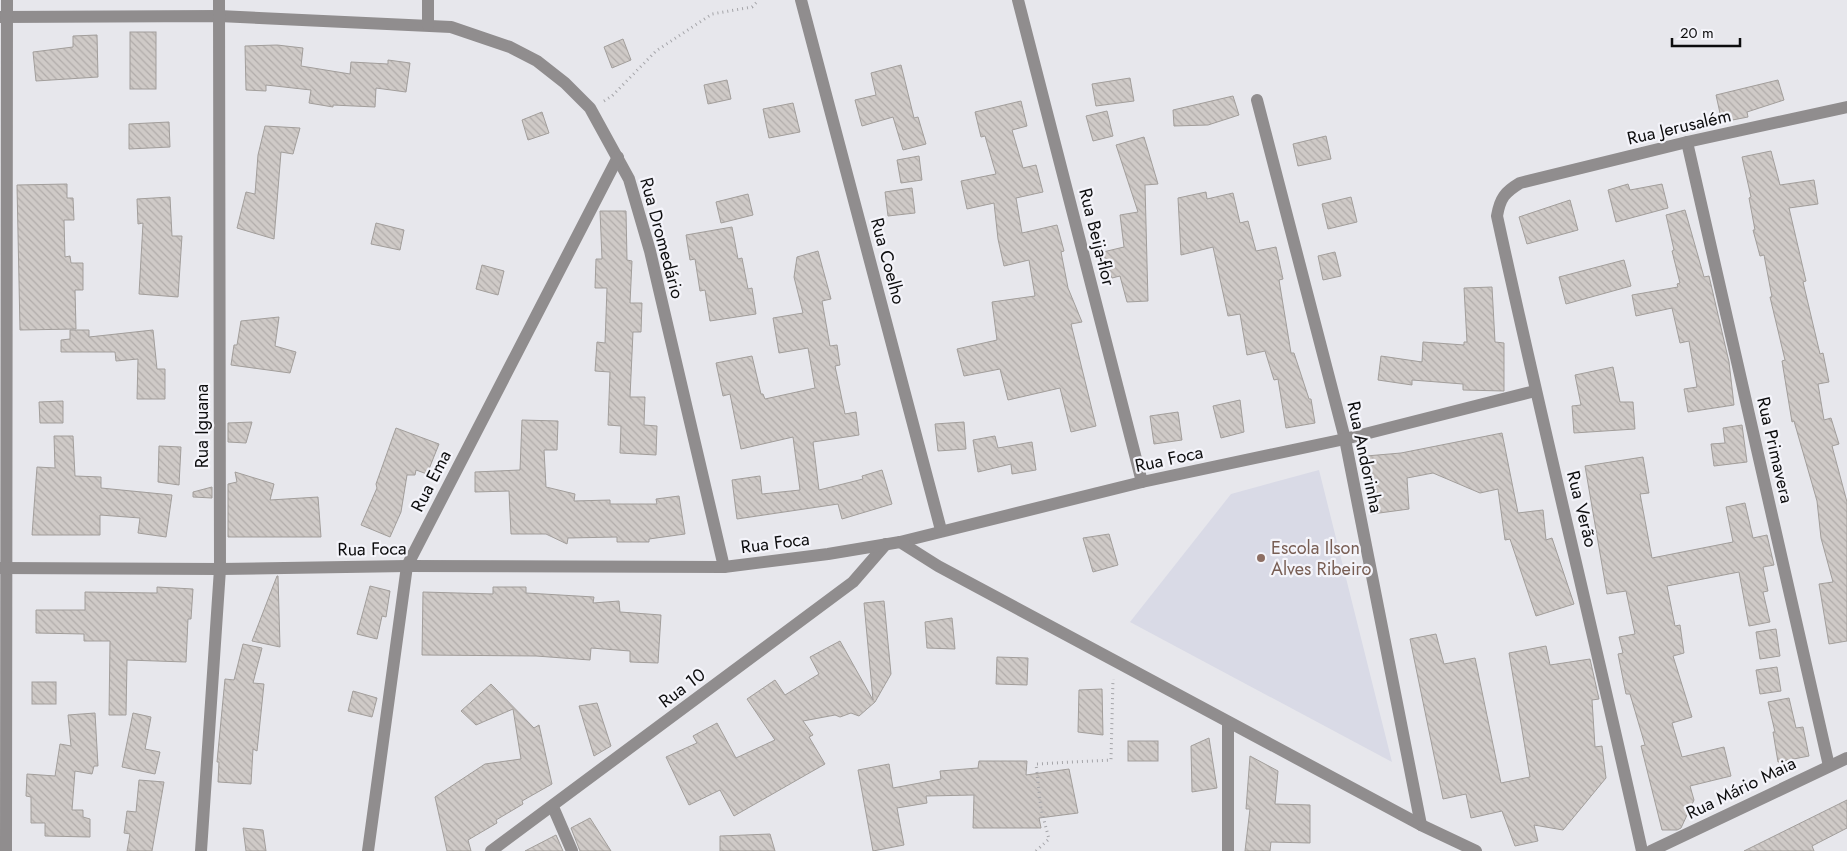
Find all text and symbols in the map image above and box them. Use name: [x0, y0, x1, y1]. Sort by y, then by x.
scale bar: [1672, 15, 1740, 47]
text: 20 m: [1680, 22, 1714, 44]
street label: Rua Jerusalém: [1624, 102, 1734, 152]
street label: Rua Dromedário: [633, 174, 691, 302]
street label: Rua Beija-flor: [1072, 185, 1122, 289]
street label: Rua Coelho: [864, 215, 912, 307]
street label: Rua Iguana: [189, 384, 215, 468]
street label: Rua Primavera: [1750, 394, 1800, 506]
street label: Rua Andorinha: [1340, 399, 1390, 515]
street label: Rua Foca: [1132, 439, 1206, 479]
street label: Rua Ema: [404, 446, 458, 516]
street label: Rua Verão: [1560, 468, 1604, 550]
street label: Rua Foca: [739, 526, 811, 560]
street label: Rua Foca: [337, 535, 407, 563]
place label: Escola Ilson Alves Ribeiro: [1271, 535, 1371, 582]
marker: Escola Ilson Alves Ribeiro: [1255, 552, 1267, 564]
street label: Rua 10: [653, 662, 711, 714]
street label: Rua Mário Maia: [1682, 750, 1800, 826]

